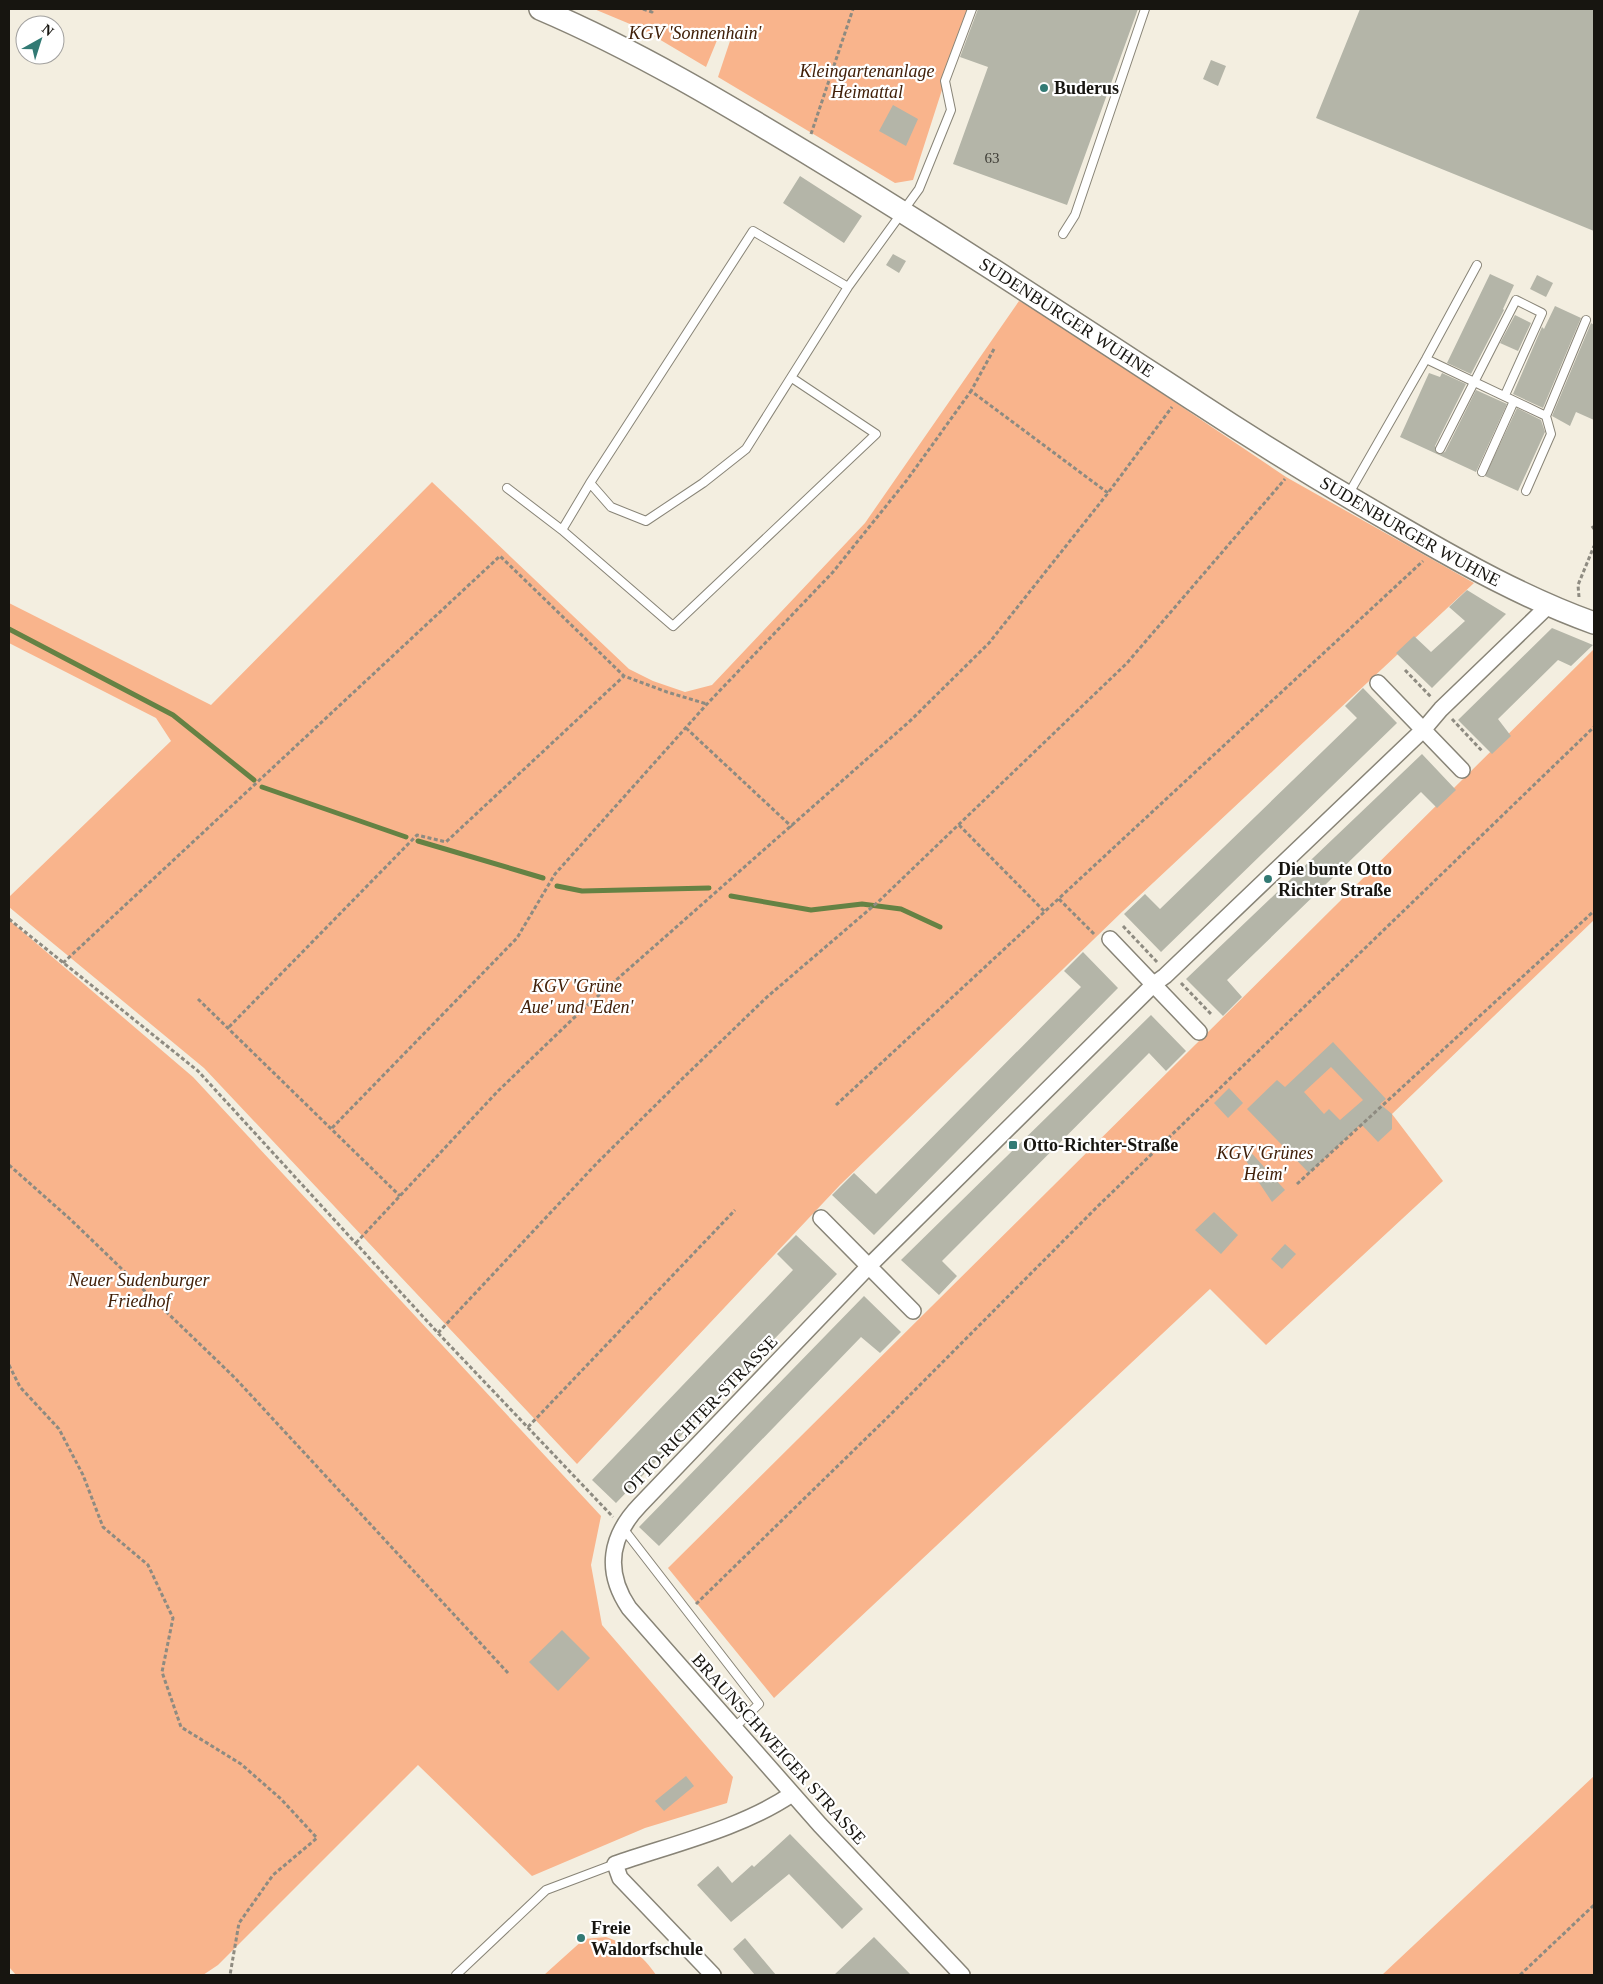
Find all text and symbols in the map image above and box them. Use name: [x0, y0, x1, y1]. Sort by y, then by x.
north arrow: [15, 15, 65, 65]
text: N: [39, 21, 57, 39]
park label: KGV 'Sonnenhain': [628, 23, 763, 43]
park label: Kleingartenanlage Heimattal: [799, 61, 935, 102]
place label: Buderus: [1054, 78, 1119, 98]
marker: Buderus: [1038, 82, 1050, 94]
house number: 63: [985, 150, 1000, 166]
street label: SUDENBURGER WUHNE: [976, 253, 1158, 381]
street label: SUDENBURGER WUHNE: [1316, 472, 1504, 591]
place label: Die bunte Otto Richter Straße: [1278, 859, 1392, 900]
marker: Die bunte Otto Richter Straße: [1262, 873, 1274, 885]
park label: KGV 'Grüne Aue' und 'Eden': [520, 976, 634, 1017]
place label: Otto-Richter-Straße: [1023, 1135, 1178, 1155]
marker: Otto-Richter-Straße: [1007, 1139, 1019, 1151]
park label: KGV 'Grünes Heim': [1215, 1143, 1314, 1184]
park label: Neuer Sudenburger Friedhof: [68, 1270, 210, 1311]
street label: OTTO-RICHTER-STRASSE: [619, 1331, 781, 1499]
street label: BRAUNSCHWEIGER STRASSE: [688, 1650, 870, 1848]
place label: Freie Waldorfschule: [591, 1918, 703, 1959]
marker: Freie Waldorfschule: [575, 1932, 587, 1944]

